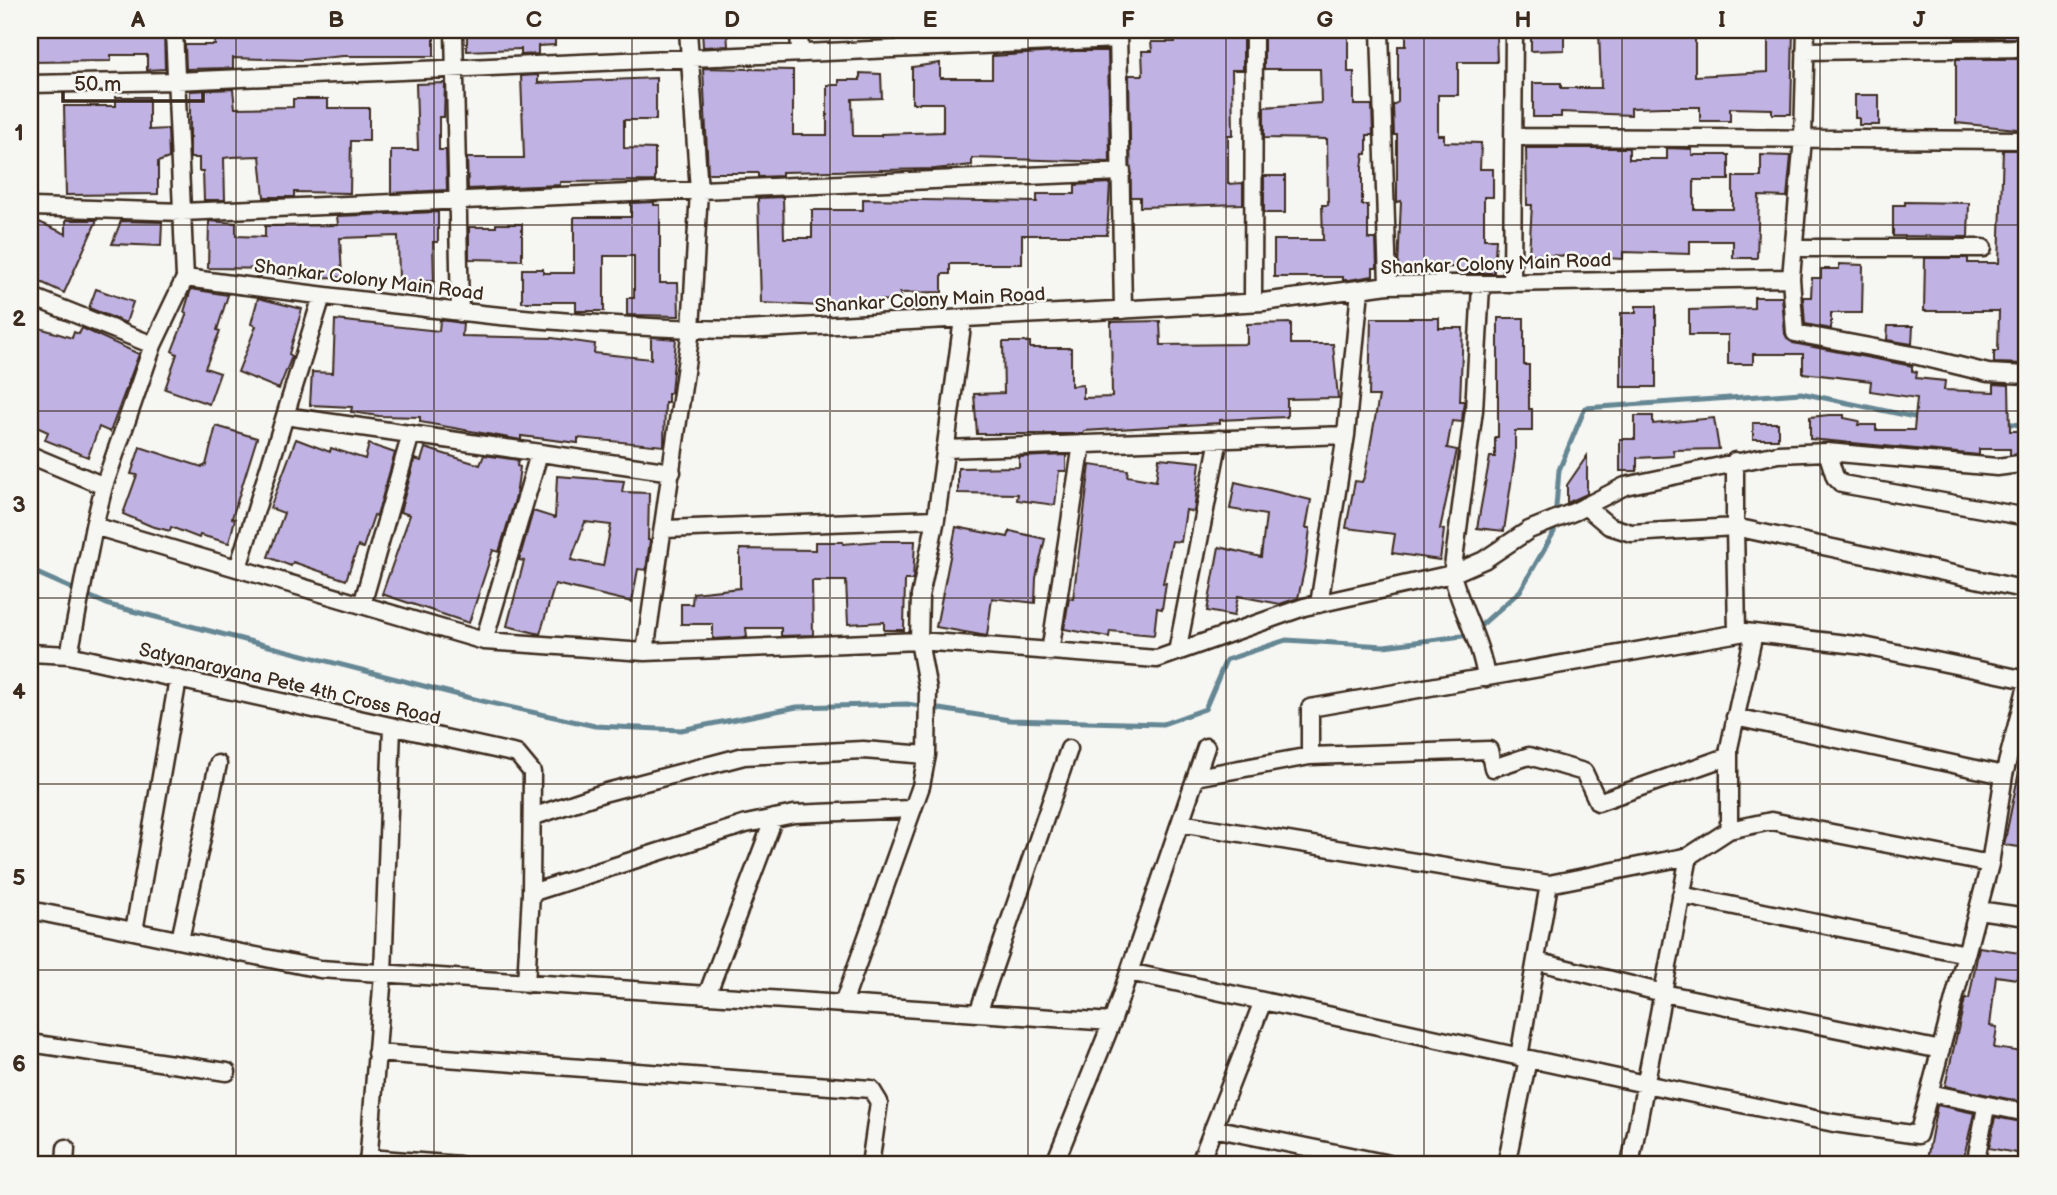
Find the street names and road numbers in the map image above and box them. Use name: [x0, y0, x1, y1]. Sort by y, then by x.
street label: Shankar Colony Main Road: [1380, 249, 1612, 280]
street label: Shankar Colony Main Road: [253, 255, 485, 306]
street label: Shankar Colony Main Road: [814, 283, 1046, 318]
street label: Satyanarayana Pete 4th Cross Road: [137, 639, 443, 730]

